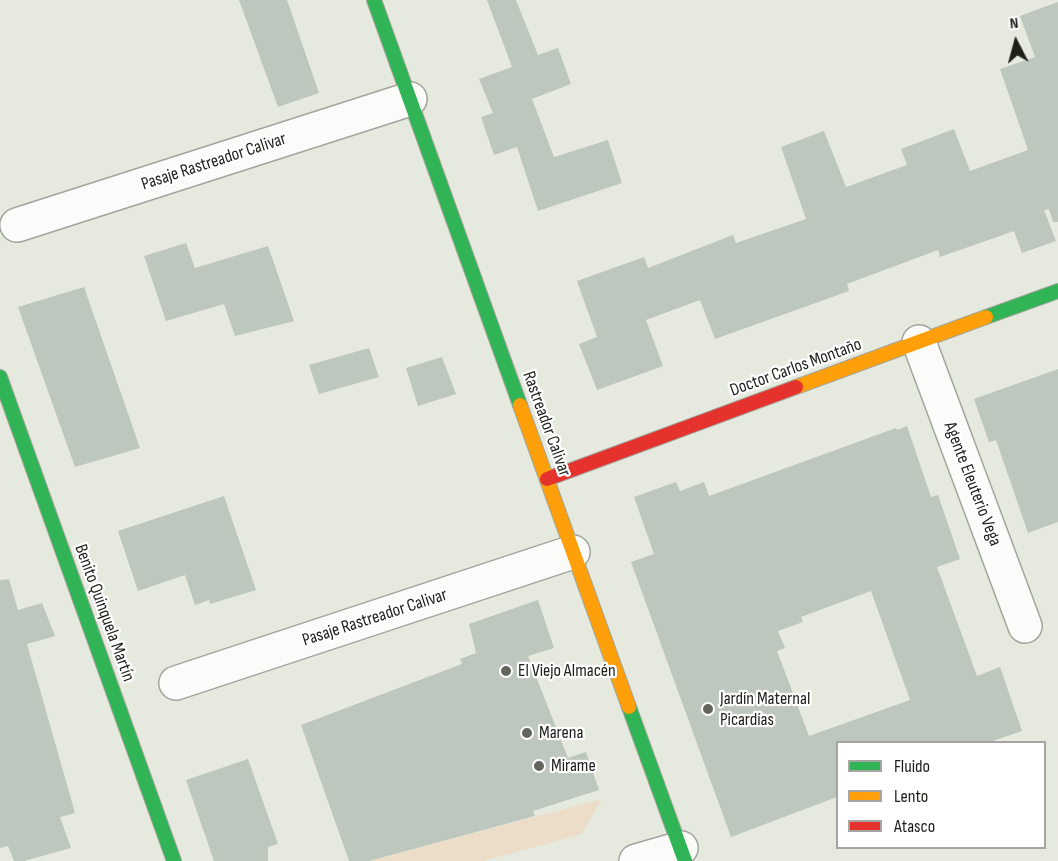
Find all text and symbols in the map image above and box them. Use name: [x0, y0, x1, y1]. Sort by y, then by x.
north arrow: [986, 12, 1046, 72]
text: N: [1009, 14, 1019, 33]
street label: Pasaje Rastreador Calivar: [139, 128, 289, 196]
street label: Doctor Carlos Montaño: [727, 334, 865, 402]
street label: Rastreador Calivar: [517, 369, 575, 479]
street label: Agente Eleuterio Vega: [938, 419, 1006, 549]
street label: Benito Quinquela Martín: [69, 541, 139, 685]
street label: Pasaje Rastreador Calivar: [300, 584, 450, 652]
place label: El Viejo Almacén: [518, 660, 616, 682]
marker: El Viejo Almacén: [499, 664, 513, 678]
place label: Jardín Maternal Picardías: [720, 688, 810, 730]
marker: Jardín Maternal Picardías: [701, 702, 715, 716]
place label: Marena: [539, 722, 583, 744]
marker: Marena: [520, 726, 534, 740]
legend: [836, 741, 1046, 849]
place label: Mirame: [551, 755, 596, 777]
text: Fluido: [894, 756, 930, 777]
marker: Mirame: [532, 759, 546, 773]
text: Lento: [894, 786, 928, 807]
text: Atasco: [894, 816, 935, 837]

